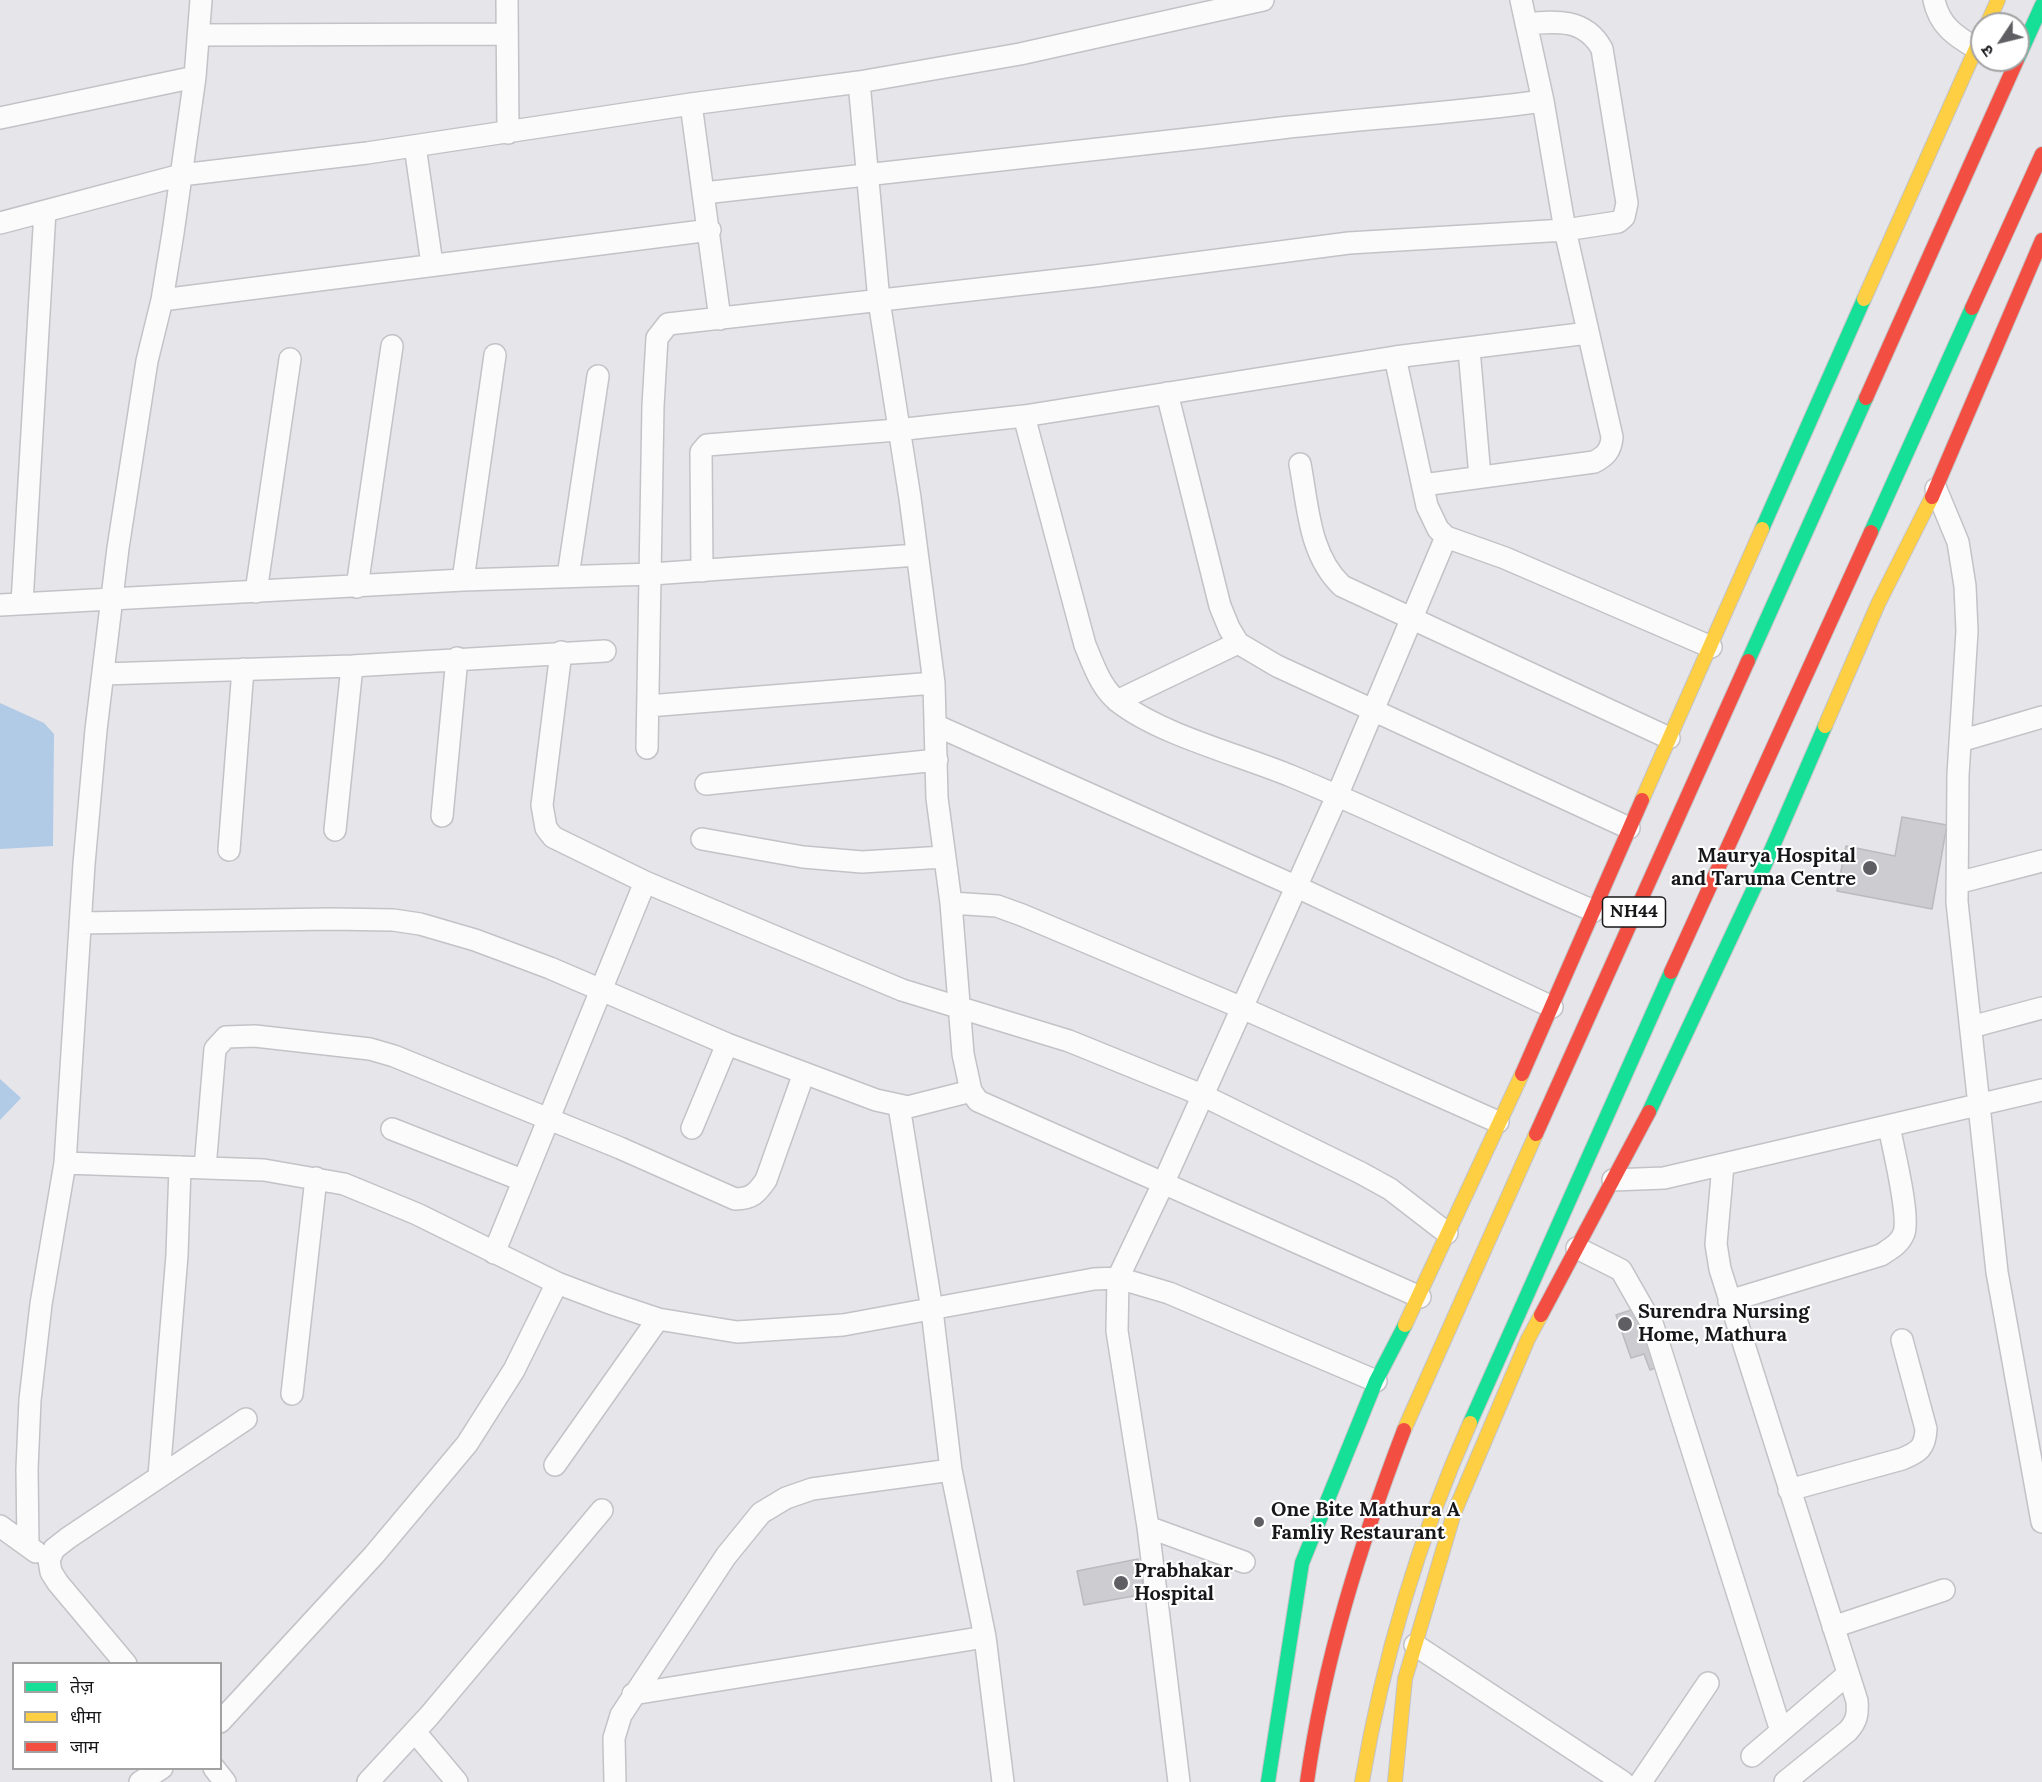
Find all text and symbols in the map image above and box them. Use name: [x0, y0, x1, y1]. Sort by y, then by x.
north arrow: [1970, 12, 2030, 72]
text: उ: [1976, 42, 1998, 61]
place label: Maurya Hospital and Taruma Centre: [1671, 844, 1856, 891]
marker: Maurya Hospital and Taruma Centre: [1861, 859, 1879, 877]
road number: NH44: [1602, 897, 1666, 927]
place label: Surendra Nursing Home, Mathura: [1638, 1300, 1809, 1347]
marker: Surendra Nursing Home, Mathura: [1616, 1315, 1634, 1333]
place label: One Bite Mathura A Famliy Restaurant: [1271, 1498, 1460, 1545]
marker: One Bite Mathura A Famliy Restaurant: [1252, 1515, 1266, 1529]
place label: Prabhakar Hospital: [1134, 1559, 1233, 1606]
marker: Prabhakar Hospital: [1112, 1574, 1130, 1592]
legend: [12, 1662, 222, 1770]
text: तेज़: [70, 1675, 94, 1698]
text: धीमा: [70, 1705, 101, 1728]
text: जाम: [70, 1735, 99, 1758]

